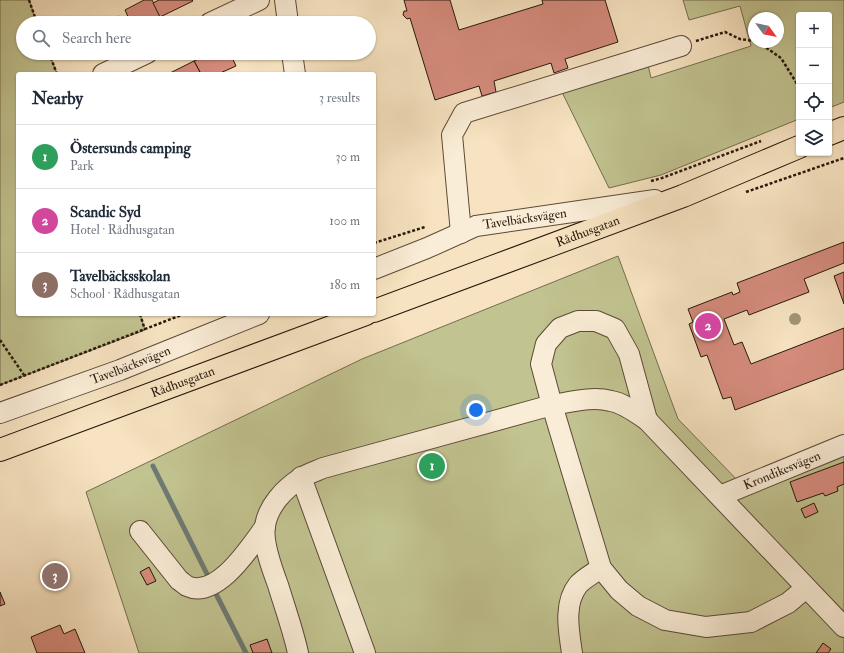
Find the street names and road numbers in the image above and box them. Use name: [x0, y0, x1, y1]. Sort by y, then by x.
street label: Tavelbäcksvägen: [482, 205, 568, 233]
street label: Rådhusgatan: [553, 212, 622, 251]
street label: Tavelbäcksvägen: [88, 342, 173, 388]
street label: Rådhusgatan: [149, 363, 217, 401]
street label: Krondikesvägen: [741, 447, 823, 494]

